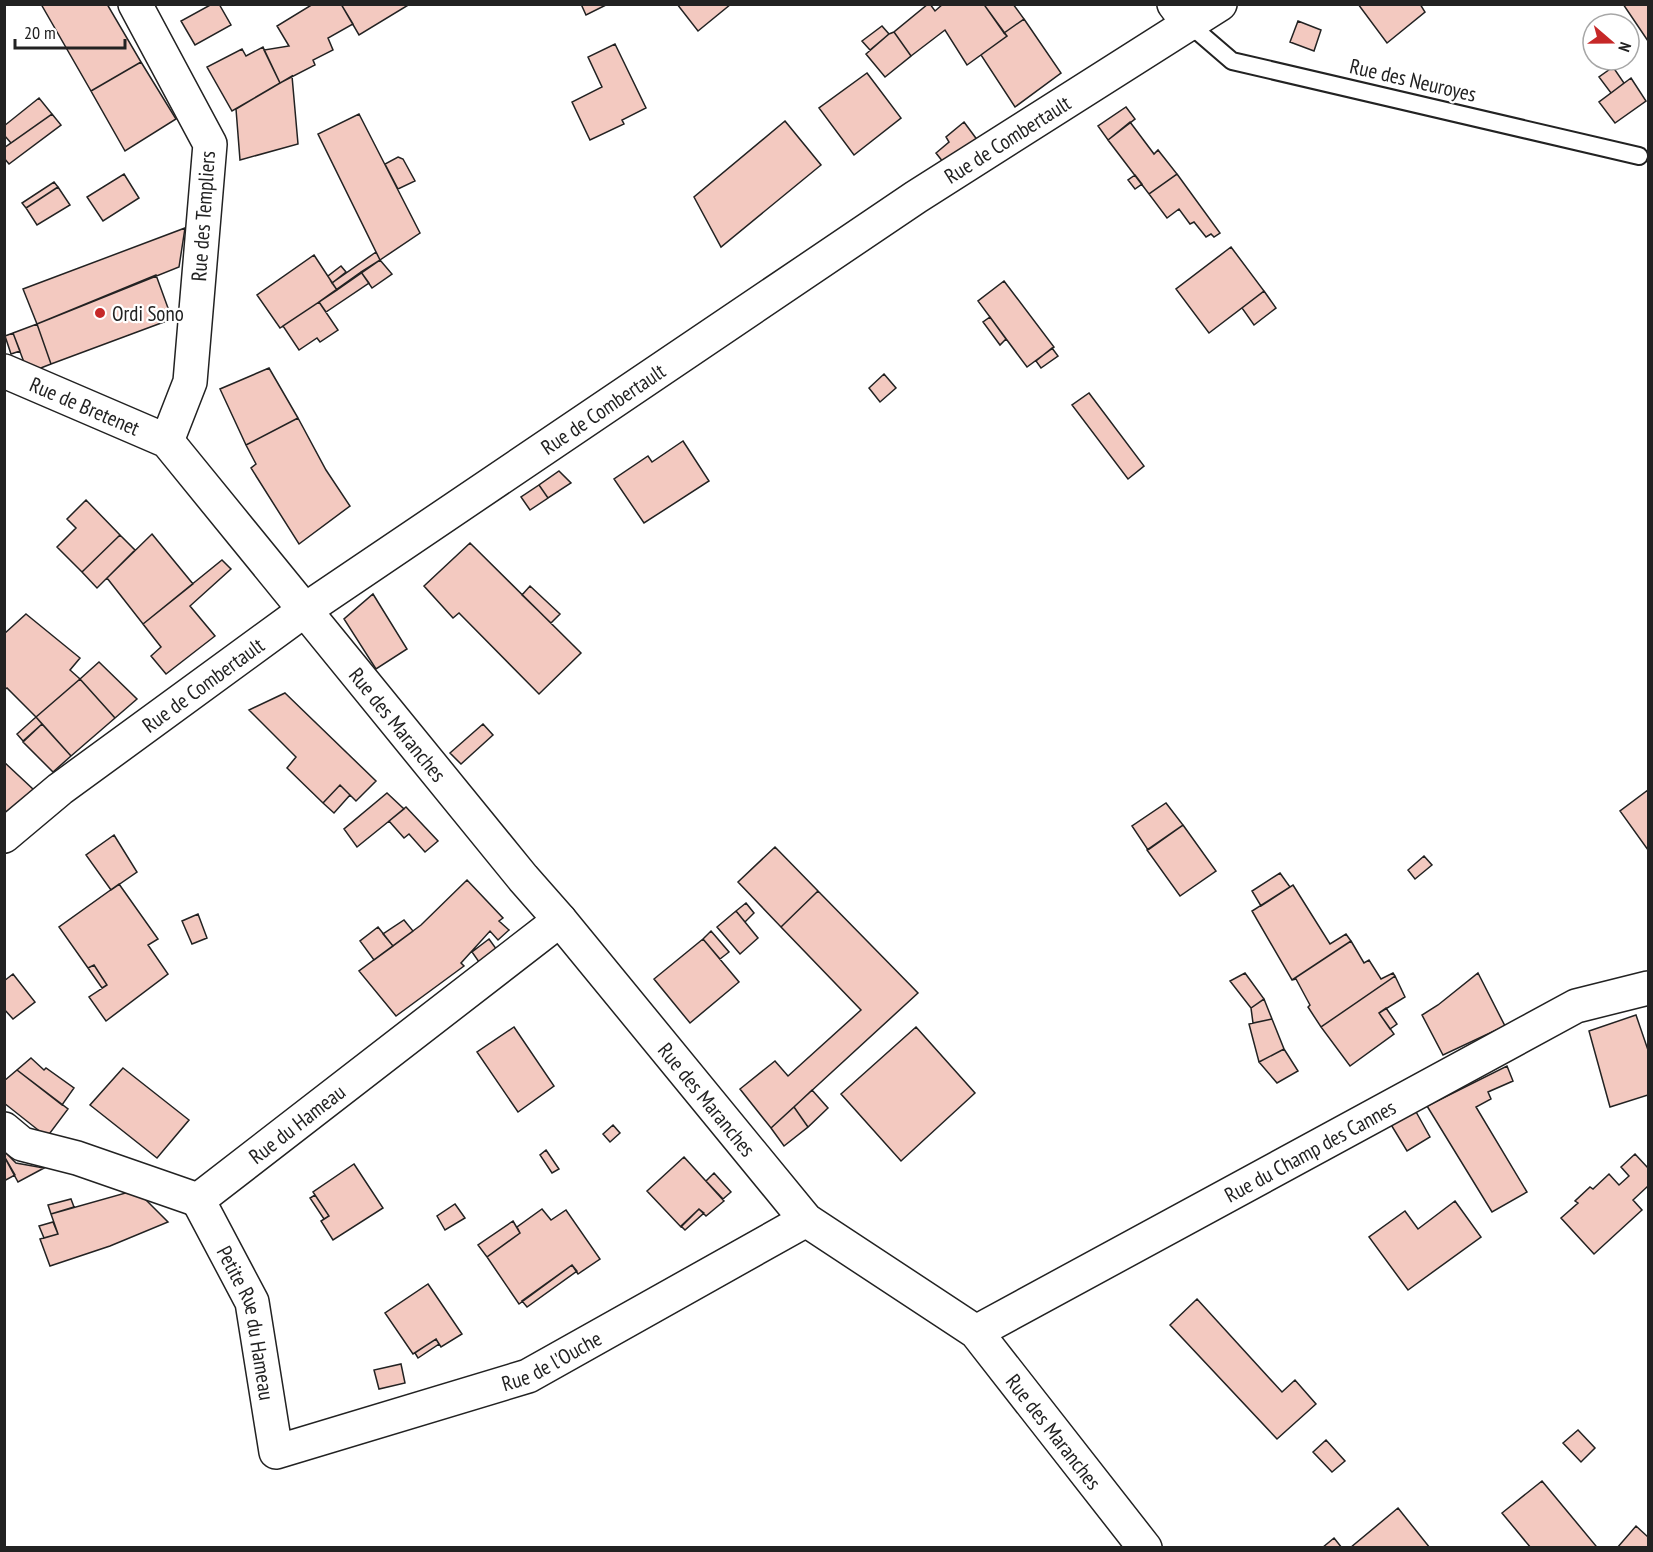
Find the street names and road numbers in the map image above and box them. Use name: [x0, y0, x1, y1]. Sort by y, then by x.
street label: Rue des Neuroyes: [1347, 52, 1479, 108]
street label: Rue de Combertault: [939, 89, 1076, 189]
street label: Rue des Templiers: [185, 150, 221, 282]
street label: Rue de Combertault: [535, 357, 670, 460]
street label: Rue de Bretenet: [26, 370, 144, 441]
street label: Rue de Combertault: [137, 631, 269, 738]
street label: Rue des Maranches: [343, 662, 452, 787]
street label: Rue des Maranches: [652, 1037, 762, 1162]
street label: Rue du Hameau: [243, 1078, 350, 1169]
street label: Rue du Champ des Cannes: [1220, 1093, 1400, 1208]
street label: Petite Rue du Hameau: [211, 1241, 281, 1402]
street label: Rue de l'Ouche: [498, 1324, 606, 1397]
street label: Rue des Maranches: [1000, 1368, 1108, 1495]

